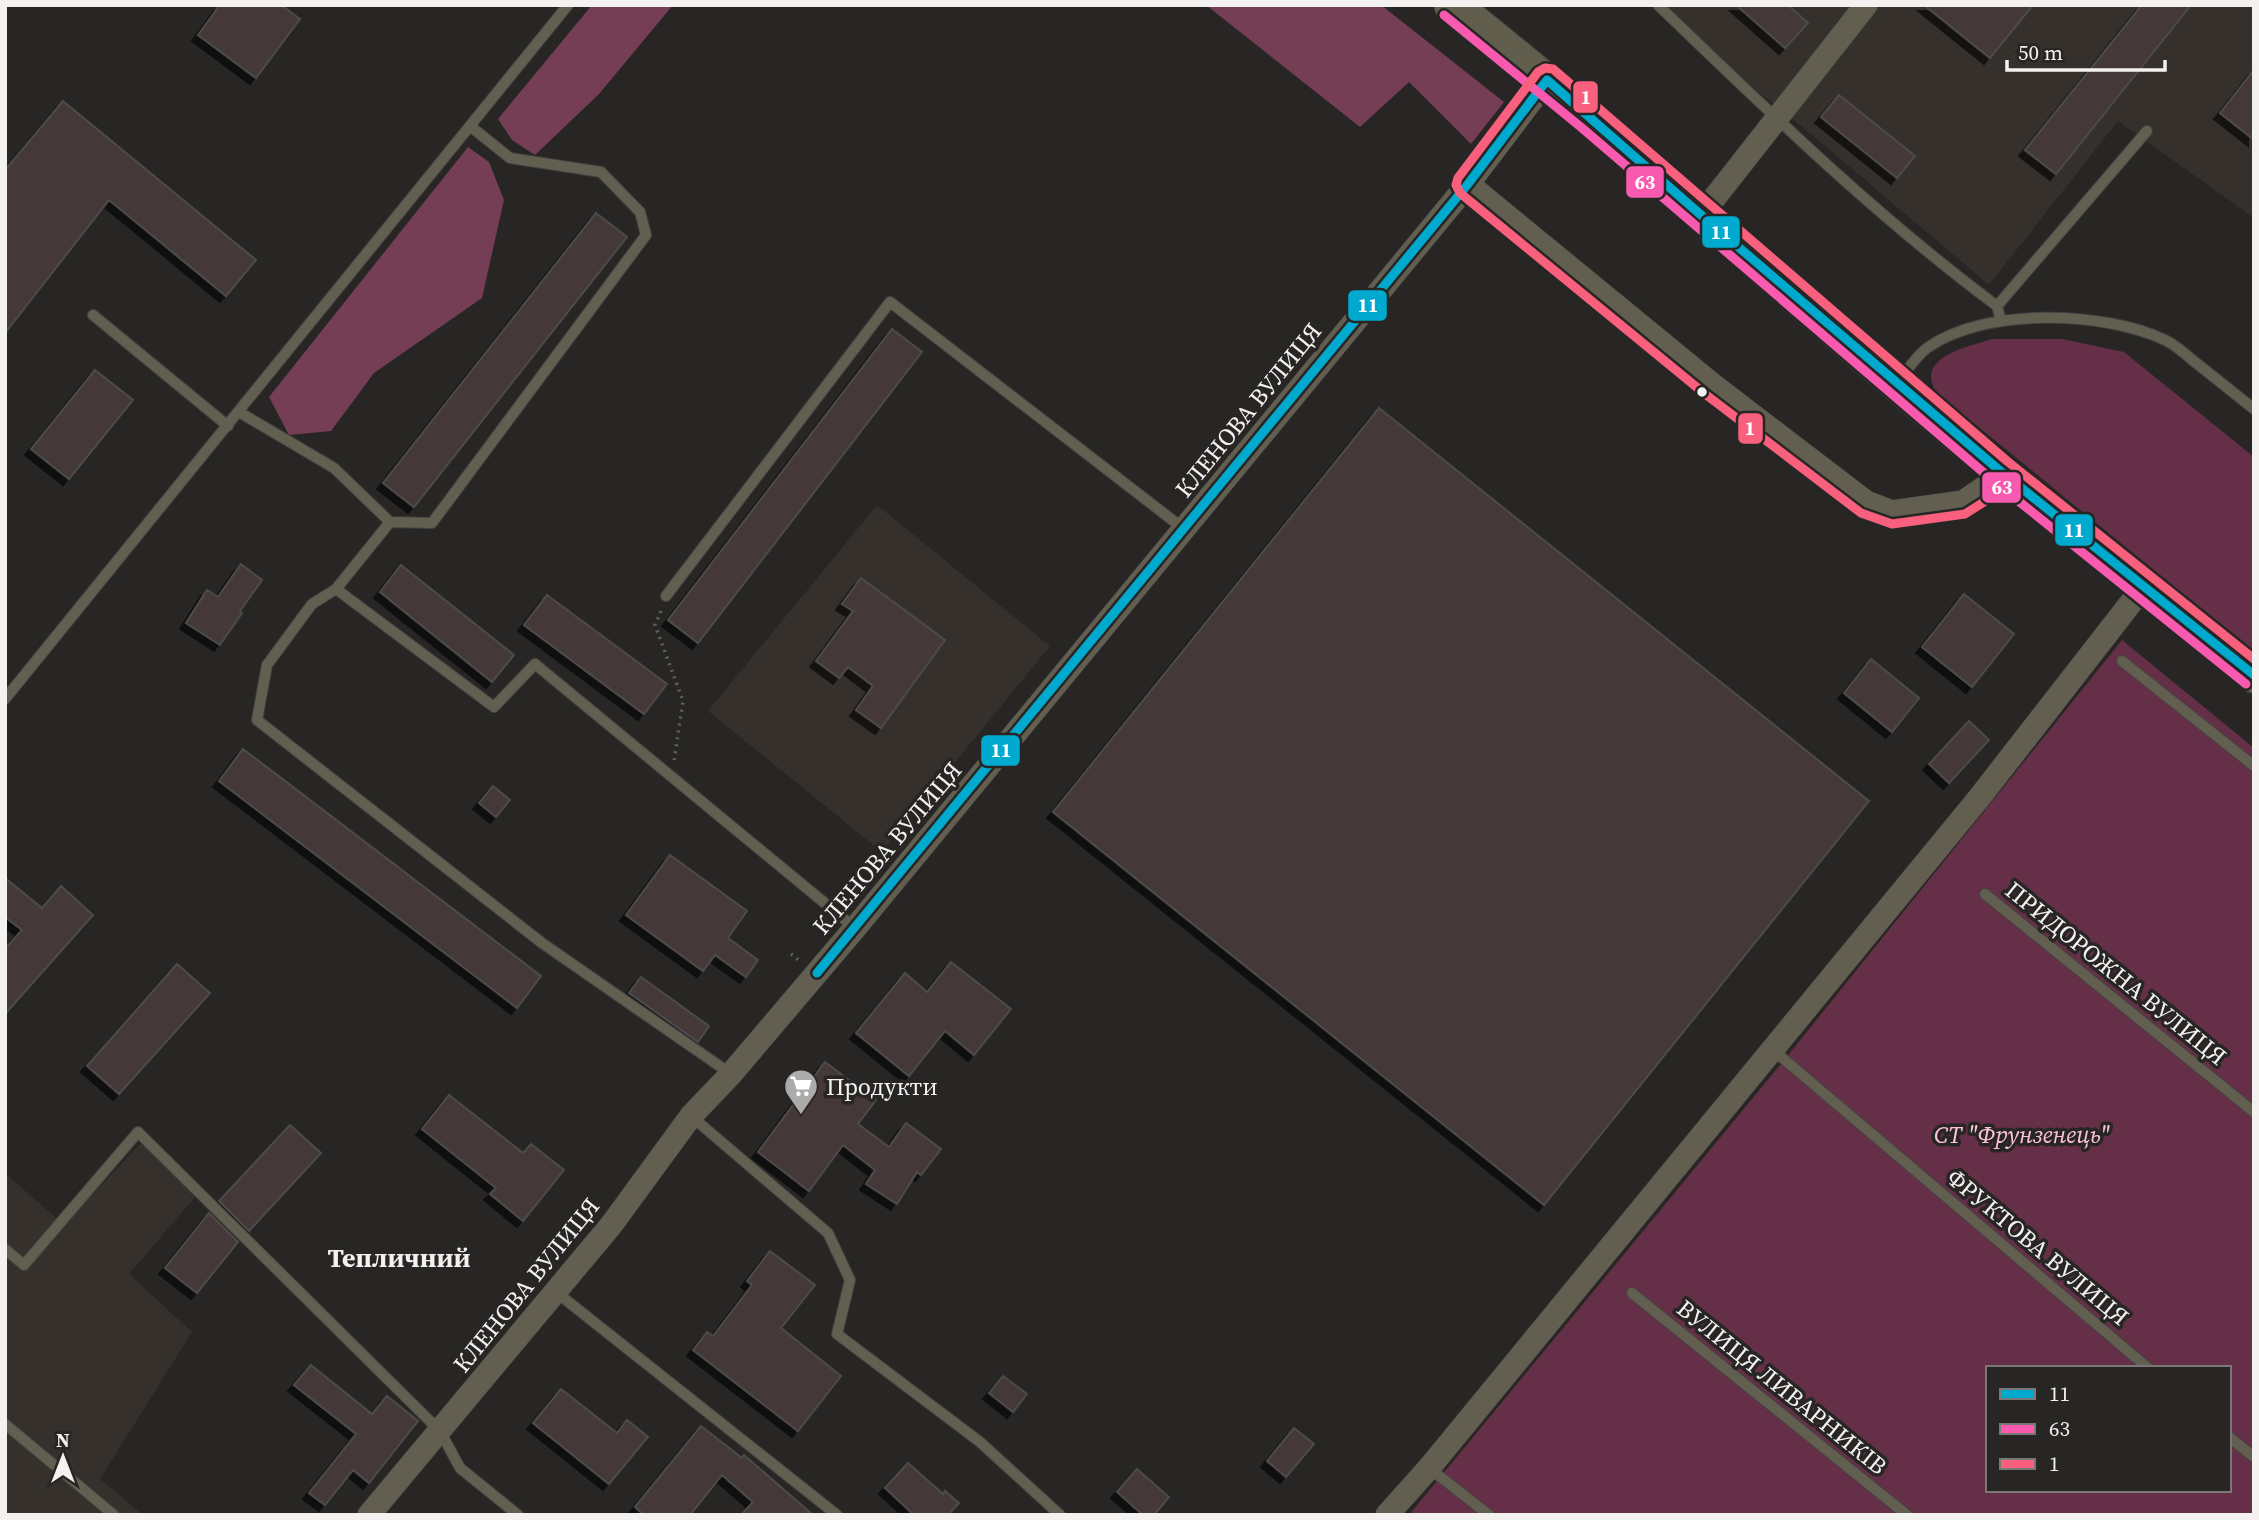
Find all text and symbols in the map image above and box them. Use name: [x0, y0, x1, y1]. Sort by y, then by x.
scale bar: [2007, 28, 2164, 72]
text: 50 m: [2018, 38, 2063, 67]
line badge: 1: [1572, 80, 1599, 114]
text: 1: [1581, 84, 1591, 110]
line badge: 63: [1625, 165, 1665, 199]
text: 63: [1635, 169, 1655, 195]
line badge: 11: [1701, 215, 1741, 249]
text: 11: [1711, 219, 1731, 245]
line badge: 11: [1347, 289, 1388, 322]
text: 11: [1358, 292, 1378, 318]
street label: КЛЕНОВА ВУЛИЦЯ: [1167, 316, 1329, 504]
unlabelled marker: [1695, 385, 1709, 399]
line badge: 1: [1737, 412, 1764, 445]
text: 1: [1745, 415, 1755, 441]
line badge: 63: [1981, 471, 2022, 504]
text: 63: [1992, 474, 2012, 500]
line badge: 11: [2054, 513, 2094, 547]
text: 11: [2064, 517, 2084, 543]
line badge: 11: [980, 734, 1021, 767]
text: 11: [991, 737, 1011, 763]
street label: КЛЕНОВА ВУЛИЦЯ: [805, 755, 969, 941]
street label: ПРИДОРОЖНА ВУЛИЦЯ: [1999, 874, 2233, 1072]
supermarket icon: Продукти: [782, 1067, 820, 1116]
place label: Продукти: [826, 1070, 938, 1103]
park label: СТ "Фрунзенець": [1934, 1118, 2110, 1151]
street label: ФРУКТОВА ВУЛИЦЯ: [1940, 1161, 2136, 1333]
street label: КЛЕНОВА ВУЛИЦЯ: [445, 1191, 607, 1379]
district label: Тепличний: [327, 1240, 471, 1276]
street label: ВУЛИЦЯ ЛИВАРНИКІВ: [1670, 1292, 1894, 1482]
legend: [1986, 1366, 2231, 1492]
text: 11: [2049, 1379, 2070, 1408]
text: 63: [2049, 1414, 2070, 1443]
north arrow: [28, 1422, 98, 1492]
text: N: [56, 1427, 70, 1453]
text: 1: [2049, 1449, 2060, 1478]

